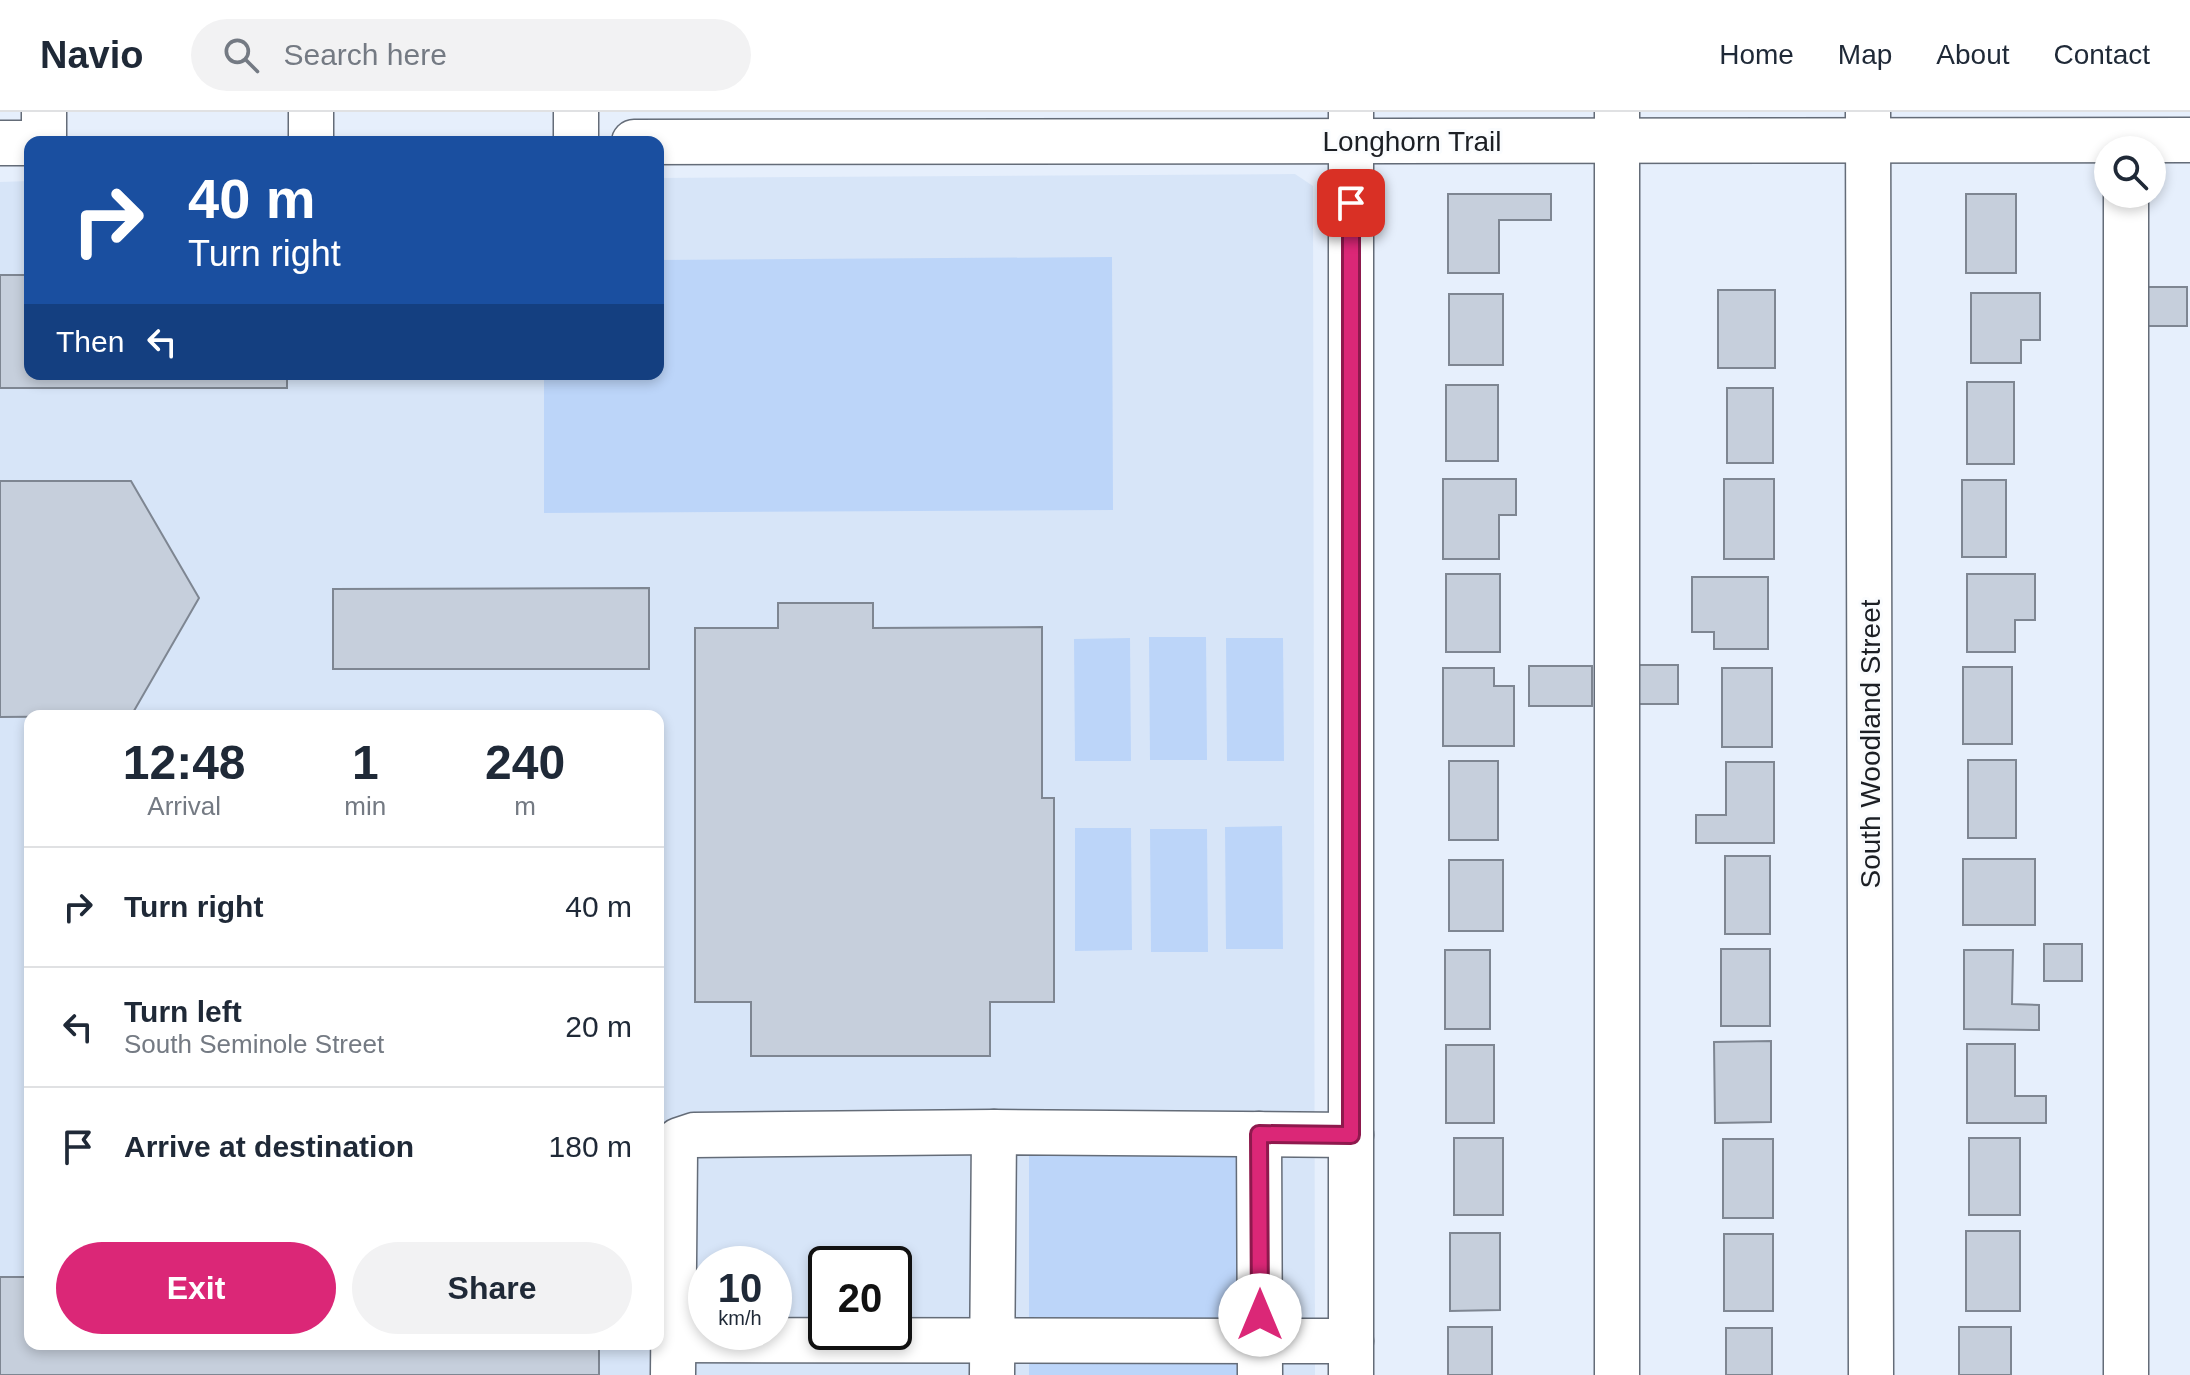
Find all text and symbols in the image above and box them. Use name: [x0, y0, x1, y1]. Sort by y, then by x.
search box: [191, 19, 751, 91]
icon: search: [219, 33, 263, 77]
text: Navio: [40, 34, 143, 76]
text: Search here: [283, 38, 447, 71]
text: Home: [1719, 39, 1794, 70]
text: Map: [1838, 39, 1892, 70]
text: About: [1936, 39, 2010, 70]
text: Contact: [2054, 39, 2150, 70]
street label: Longhorn Trail: [1322, 126, 1502, 157]
map controls: [2094, 136, 2166, 208]
button: search: [2094, 136, 2166, 208]
text: 40 m: [188, 167, 316, 230]
icon: right: [56, 168, 160, 272]
pin: [1317, 169, 1385, 237]
icon: arrive: [1329, 181, 1373, 225]
text: Turn right: [188, 233, 341, 274]
icon: left: [140, 320, 184, 364]
text: Then: [56, 325, 124, 358]
street label: South Woodland Street: [1855, 599, 1886, 889]
text: 12:48: [123, 736, 246, 789]
text: 1: [352, 736, 379, 789]
text: 240: [485, 736, 565, 789]
text: Arrival: [147, 791, 221, 821]
text: min: [344, 791, 386, 821]
text: m: [514, 791, 536, 821]
icon: right: [56, 885, 100, 929]
text: Turn right: [124, 890, 263, 923]
text: 40 m: [565, 890, 632, 923]
text: Turn left: [124, 995, 242, 1028]
icon: left: [56, 1005, 100, 1049]
text: 20 m: [565, 1010, 632, 1043]
text: South Seminole Street: [124, 1029, 384, 1059]
icon: arrive: [56, 1125, 100, 1169]
text: Arrive at destination: [124, 1130, 414, 1163]
text: 180 m: [549, 1130, 632, 1163]
button: Exit: [56, 1242, 336, 1334]
button: Share: [352, 1242, 632, 1334]
speed limit sign: 20: [808, 1246, 912, 1350]
text: 10: [718, 1266, 762, 1310]
position arrow: [1218, 1273, 1302, 1357]
text: km/h: [718, 1307, 762, 1329]

